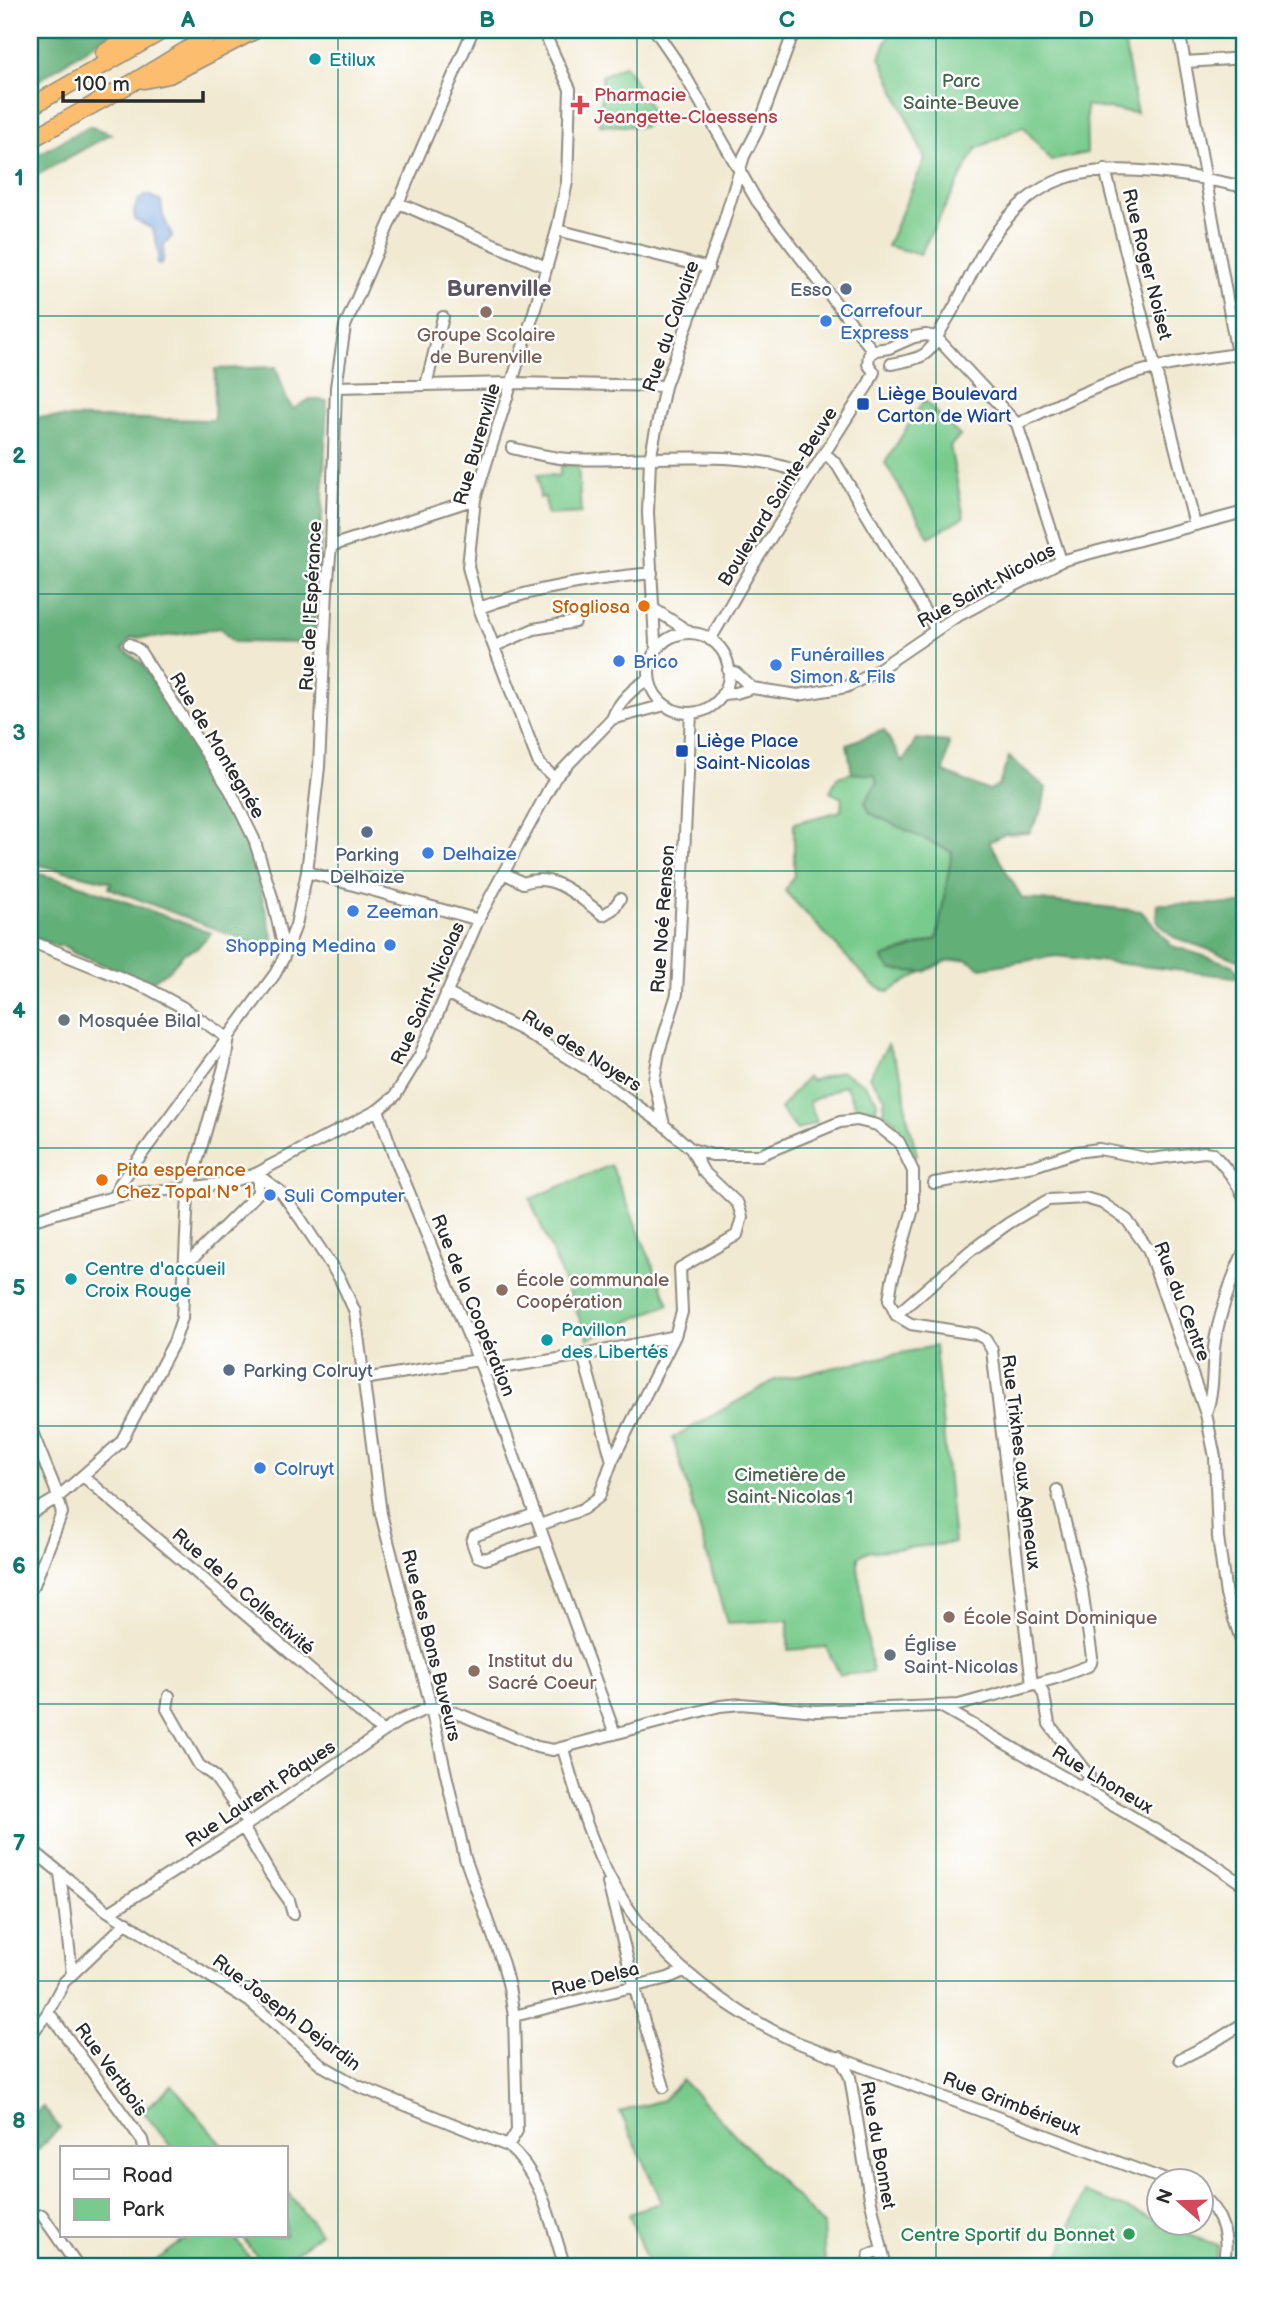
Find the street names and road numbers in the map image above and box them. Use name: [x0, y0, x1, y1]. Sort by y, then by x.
street label: Rue Roger Noiset: [1117, 186, 1176, 343]
street label: Rue du Calvaire: [638, 258, 705, 395]
street label: Rue Burenville: [449, 381, 506, 508]
street label: Boulevard Sainte-Beuve: [714, 403, 843, 591]
street label: Rue de l'Espérance: [296, 521, 327, 692]
street label: Rue Saint-Nicolas: [914, 539, 1060, 634]
street label: Rue de Montegnée: [164, 668, 269, 823]
street label: Rue Noé Renson: [647, 844, 680, 994]
street label: Rue Saint-Nicolas: [387, 918, 470, 1069]
street label: Rue des Noyers: [517, 1005, 645, 1097]
street label: Rue de la Coopération: [426, 1211, 520, 1400]
street label: Rue du Centre: [1148, 1239, 1215, 1365]
street label: Rue Trixhes aux Agneaux: [996, 1353, 1045, 1571]
street label: Rue de la Collectivité: [167, 1524, 319, 1660]
street label: Rue des Bons Buveurs: [396, 1547, 466, 1744]
street label: Rue Laurent Pâques: [181, 1736, 340, 1853]
street label: Rue Lhoneux: [1047, 1741, 1157, 1820]
street label: Rue Joseph Dejardin: [207, 1950, 365, 2076]
street label: Rue Delsa: [549, 1957, 642, 2001]
street label: Rue Vertbois: [69, 2019, 152, 2121]
street label: Rue Grimbérieux: [939, 2067, 1084, 2141]
street label: Rue du Bonnet: [855, 2080, 900, 2211]

